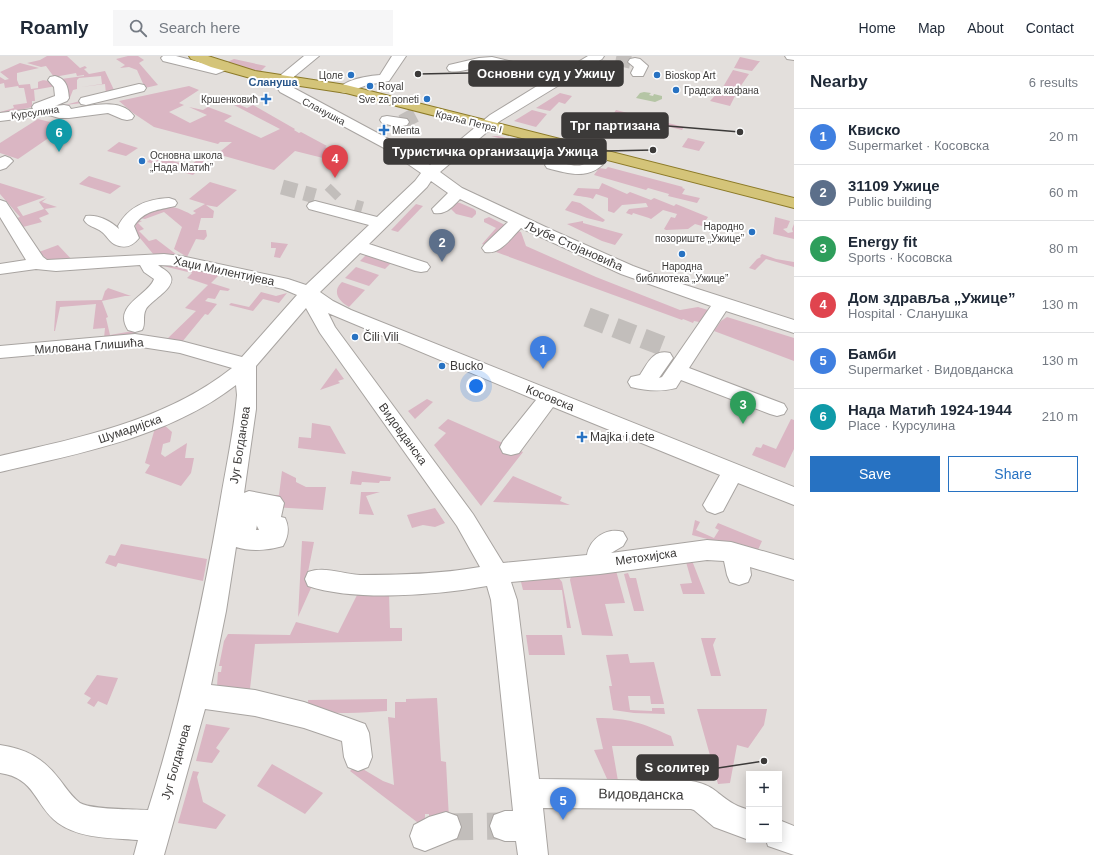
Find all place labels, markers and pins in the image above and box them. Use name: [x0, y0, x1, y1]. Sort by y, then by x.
callout: Основни суд у Ужицу: [469, 61, 623, 86]
place label: Цоле: [319, 70, 343, 81]
marker: Цоле: [346, 70, 356, 80]
marker: Bioskop Art: [652, 70, 662, 80]
place label: Bioskop Art: [665, 70, 716, 81]
marker: Royal: [365, 81, 375, 91]
place label: Royal: [378, 81, 404, 92]
marker: Градска кафана: [671, 85, 681, 95]
place label: Градска кафана: [684, 85, 759, 96]
place label: Кршенковић: [201, 94, 258, 105]
marker: Кршенковић: [261, 94, 271, 104]
place label: Sve za poneti: [358, 94, 419, 105]
marker: Sve za poneti: [422, 94, 432, 104]
callout: Трг партизана: [562, 113, 668, 138]
pin: 6: [46, 119, 72, 152]
marker: Menta: [379, 125, 389, 135]
place label: Menta: [392, 125, 420, 136]
callout: Туристичка организација Ужица: [384, 139, 606, 164]
pin: 4: [322, 145, 348, 178]
place label: Основна школа „Нада Матић”: [150, 150, 223, 173]
marker: Основна школа „Нада Матић”: [137, 156, 147, 166]
place label: Народно позориште „Ужице”: [655, 221, 744, 244]
marker: Народно позориште „Ужице”: [747, 227, 757, 237]
pin: 2: [429, 229, 455, 262]
marker: Народна библиотека „Ужице”: [677, 249, 687, 259]
place label: Народна библиотека „Ужице”: [636, 261, 728, 284]
place label: Čili Vili: [363, 329, 399, 344]
marker: Čili Vili: [350, 332, 360, 342]
pin: 1: [530, 336, 556, 369]
place label: Bucko: [450, 359, 484, 373]
marker: Bucko: [437, 361, 447, 371]
pin: 3: [730, 391, 756, 424]
place label: Majka i dete: [590, 430, 655, 444]
marker: Majka i dete: [577, 432, 587, 442]
callout: S солитер: [637, 755, 718, 780]
pin: 5: [550, 787, 576, 820]

